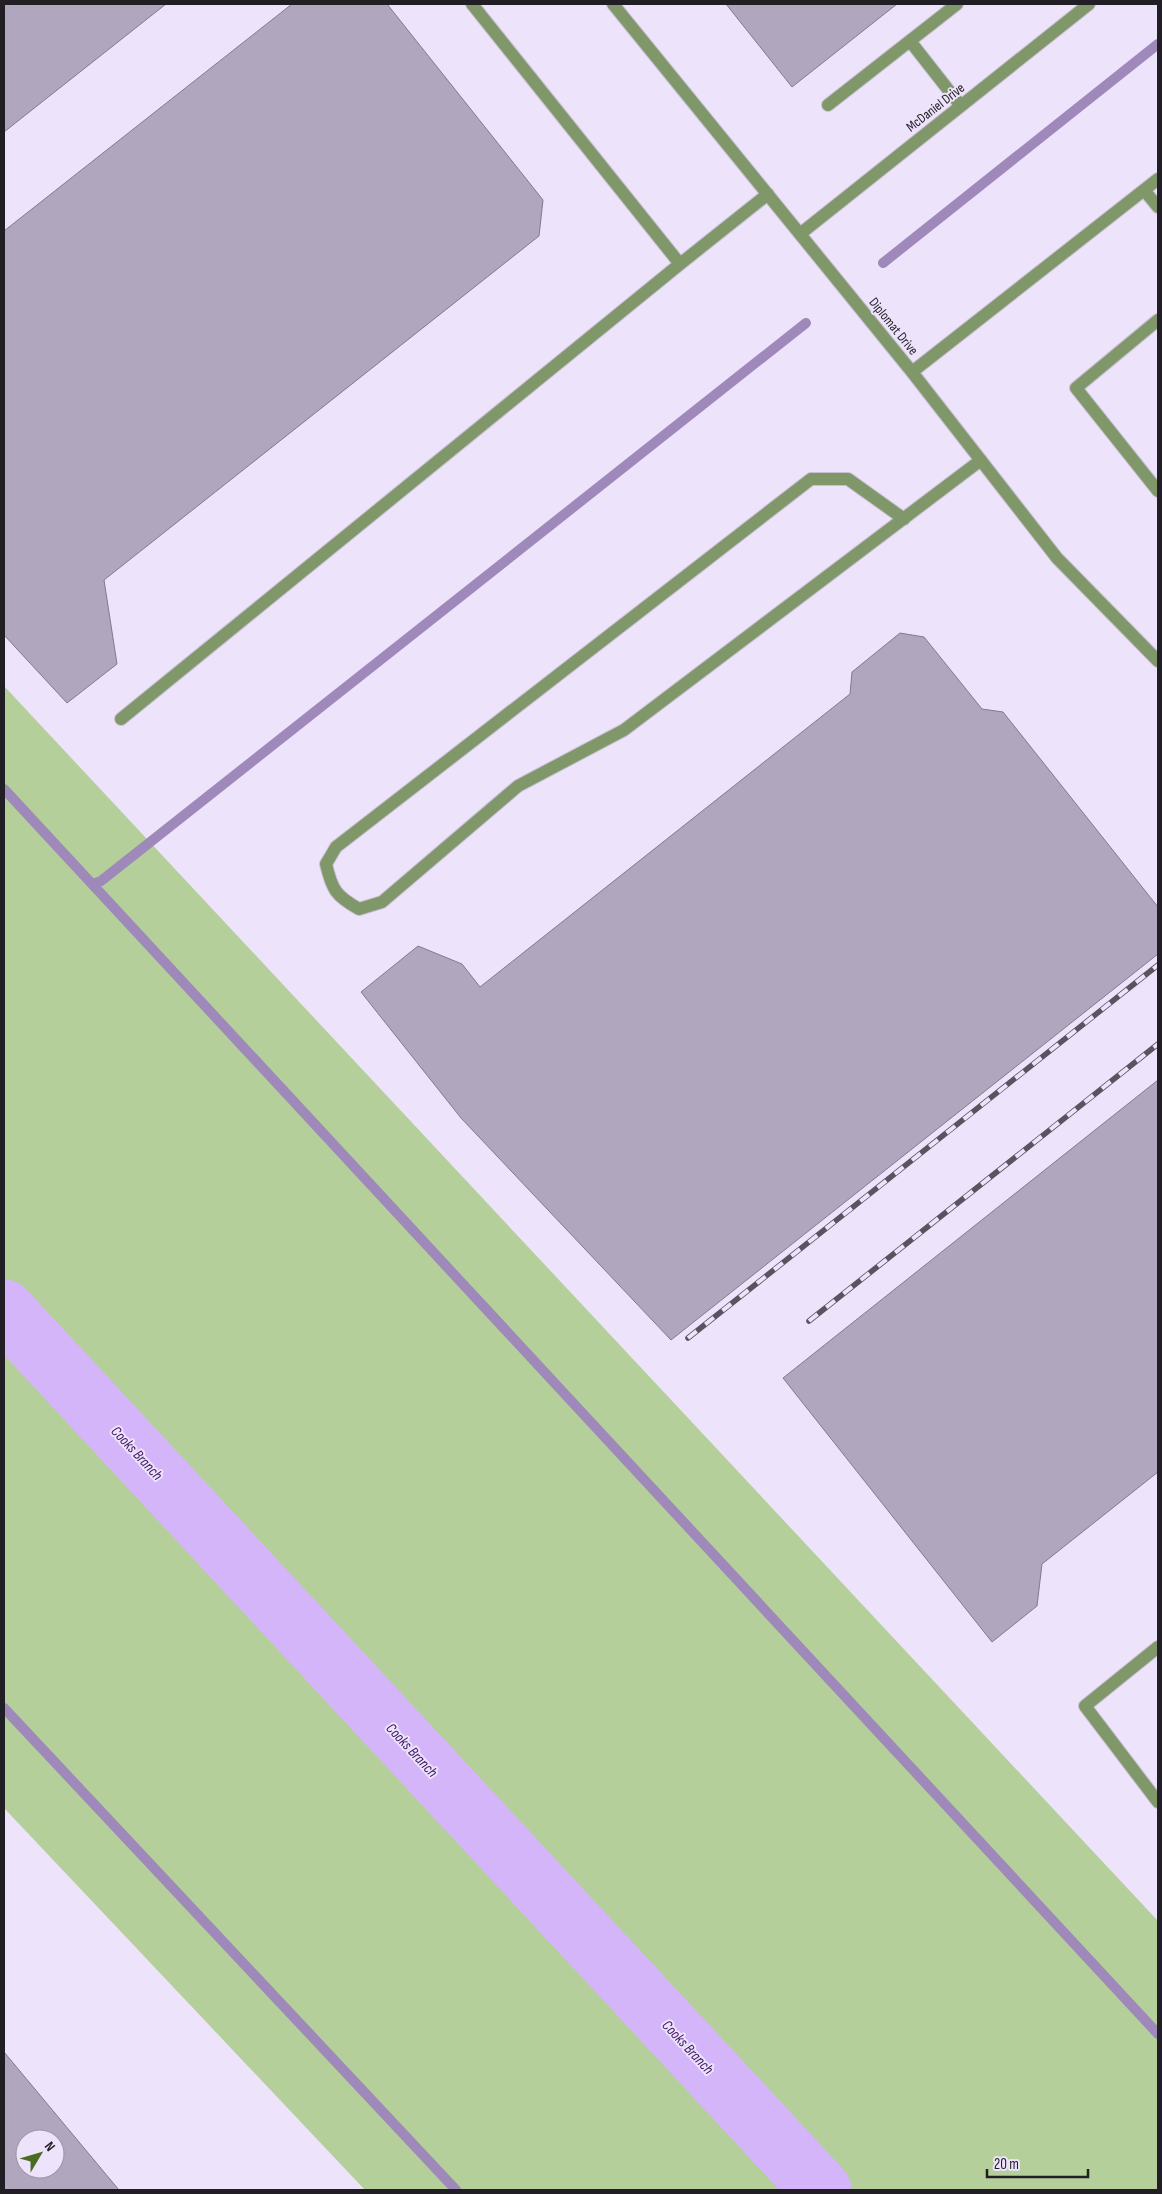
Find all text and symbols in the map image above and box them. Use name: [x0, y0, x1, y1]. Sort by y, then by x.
street label: McDaniel Drive: [903, 79, 968, 136]
street label: Diplomat Drive: [865, 294, 922, 358]
water label: Cooks Branch: [107, 1422, 167, 1484]
water label: Cooks Branch: [382, 1719, 442, 1781]
water label: Cooks Branch: [658, 2016, 718, 2078]
north arrow: [15, 2129, 65, 2179]
text: N: [41, 2138, 59, 2154]
scale bar: [987, 2146, 1088, 2178]
text: 20 m: [994, 2155, 1019, 2174]

